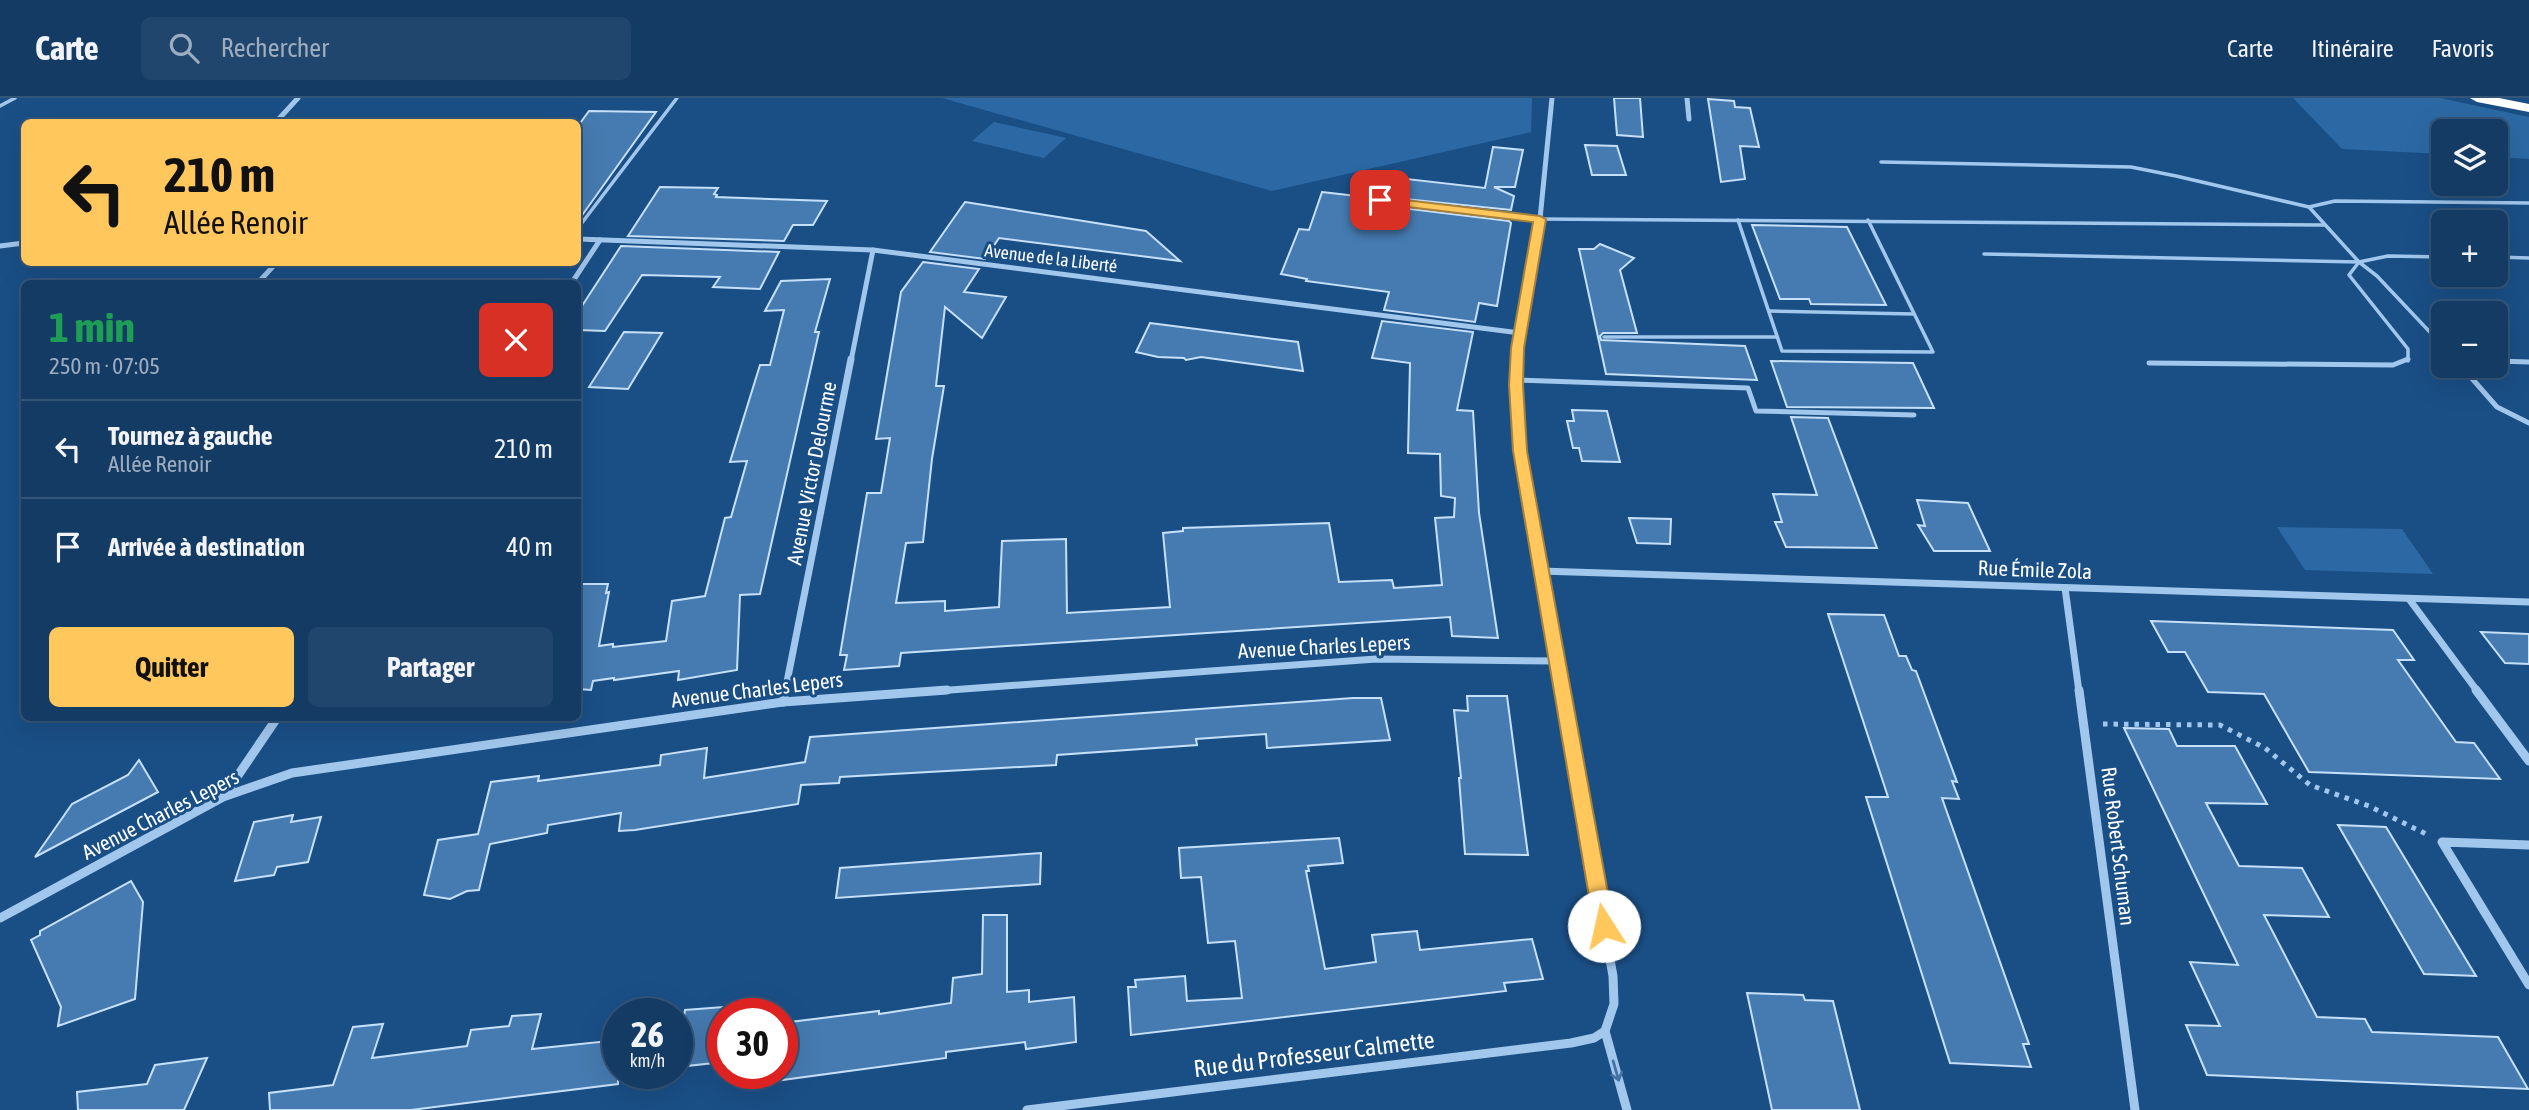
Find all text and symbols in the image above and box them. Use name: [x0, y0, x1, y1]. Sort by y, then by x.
search box: [141, 17, 631, 80]
text: Carte: [35, 29, 99, 67]
icon: search: [165, 29, 203, 67]
text: Rechercher: [221, 33, 329, 63]
text: Carte: [2227, 35, 2273, 62]
text: Itinéraire: [2311, 35, 2394, 62]
text: Favoris: [2432, 35, 2494, 62]
map controls: [2431, 119, 2508, 378]
button: layers: [2431, 119, 2508, 196]
text: 210 m: [164, 146, 275, 202]
icon: left: [49, 147, 140, 238]
pin: [1350, 170, 1410, 230]
icon: arrive: [1361, 181, 1399, 219]
text: Allée Renoir: [164, 204, 308, 241]
button: +: [2431, 210, 2508, 287]
street label: Avenue de la Liberté: [984, 239, 1118, 277]
button: −: [2431, 301, 2508, 378]
text: 1 min: [49, 303, 135, 351]
button: close: [479, 303, 553, 377]
text: 250 m · 07:05: [49, 353, 160, 379]
street label: Avenue Victor Delourme: [781, 379, 841, 567]
text: Tournez à gauche: [108, 421, 273, 451]
icon: left: [49, 430, 87, 468]
text: 210 m: [494, 434, 553, 464]
text: Allée Renoir: [108, 451, 211, 477]
icon: arrive: [49, 528, 87, 566]
text: Arrivée à destination: [108, 532, 305, 562]
text: 40 m: [506, 532, 553, 562]
street label: Rue Émile Zola: [1977, 555, 2093, 583]
button: Quitter: [49, 627, 294, 707]
button: Partager: [308, 627, 553, 707]
street label: Avenue Charles Lepers: [1237, 630, 1411, 662]
street label: Avenue Charles Lepers: [670, 667, 844, 711]
street label: Avenue Charles Lepers: [78, 764, 242, 864]
street label: Rue Robert Schuman: [2097, 765, 2141, 927]
position arrow: [1567, 889, 1641, 963]
speed limit sign: 30: [707, 998, 798, 1089]
text: 26: [631, 1014, 664, 1054]
street label: Rue du Professeur Calmette: [1192, 1026, 1436, 1082]
text: km/h: [630, 1050, 665, 1071]
one-way arrow: [1610, 1059, 1623, 1081]

